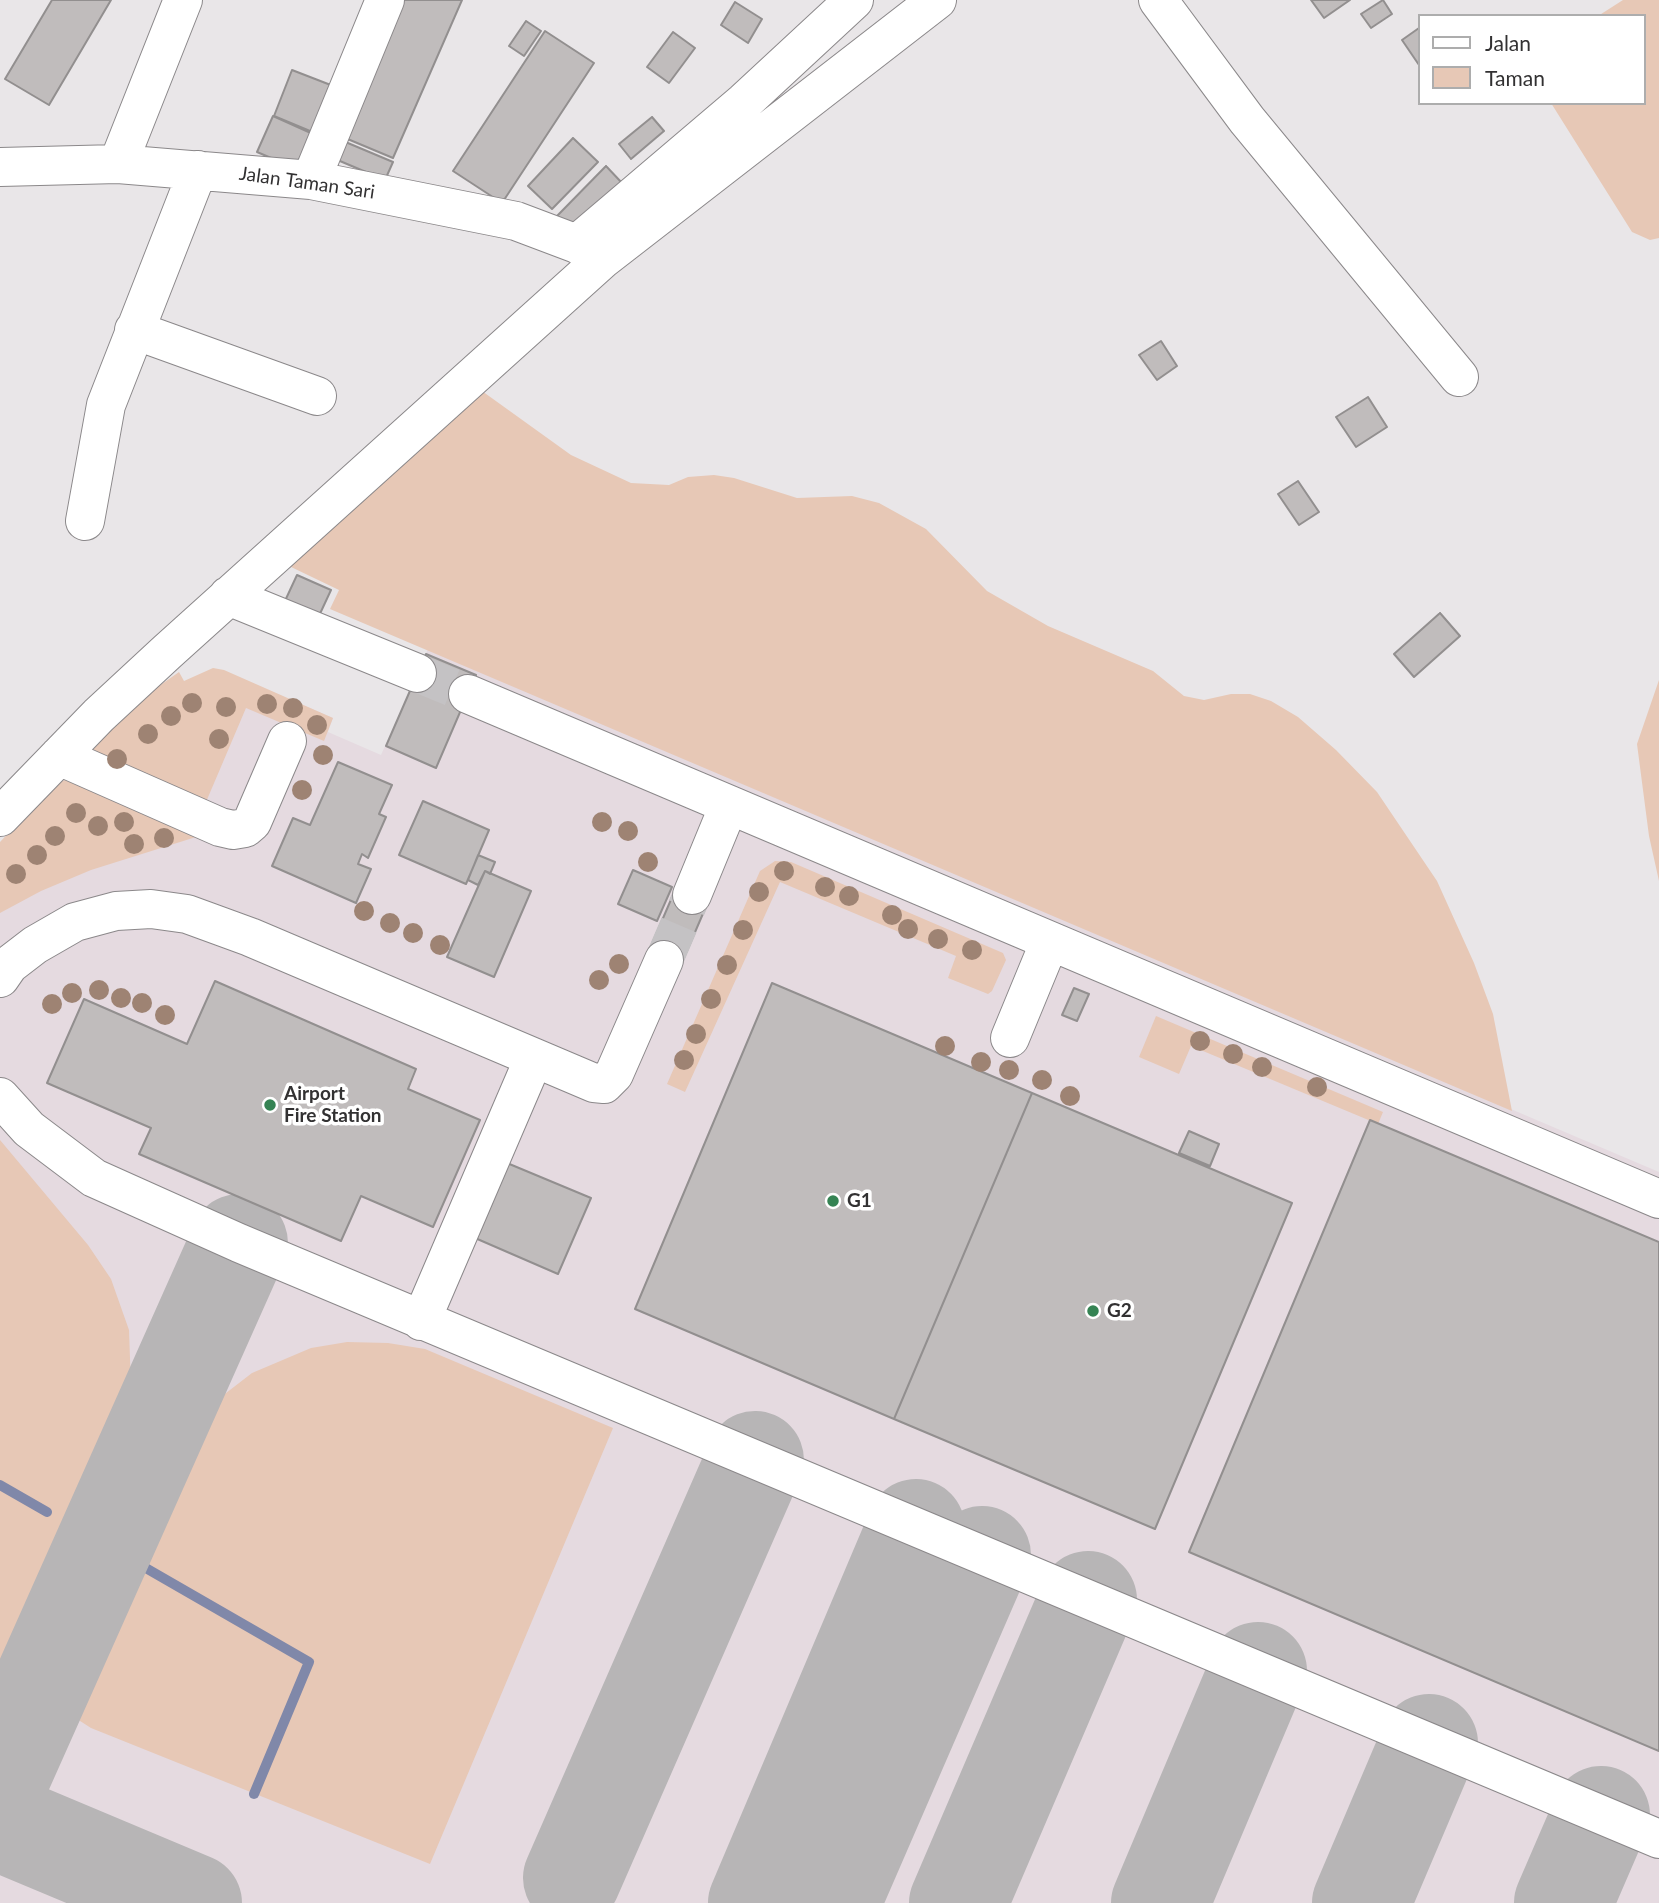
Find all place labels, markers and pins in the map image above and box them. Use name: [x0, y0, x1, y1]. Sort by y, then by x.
place label: Airport Fire Station: [284, 1083, 382, 1127]
marker: Airport Fire Station: [262, 1097, 278, 1113]
place label: G1: [847, 1190, 872, 1212]
marker: G1: [825, 1193, 841, 1209]
place label: G2: [1107, 1300, 1132, 1322]
marker: G2: [1085, 1303, 1101, 1319]

